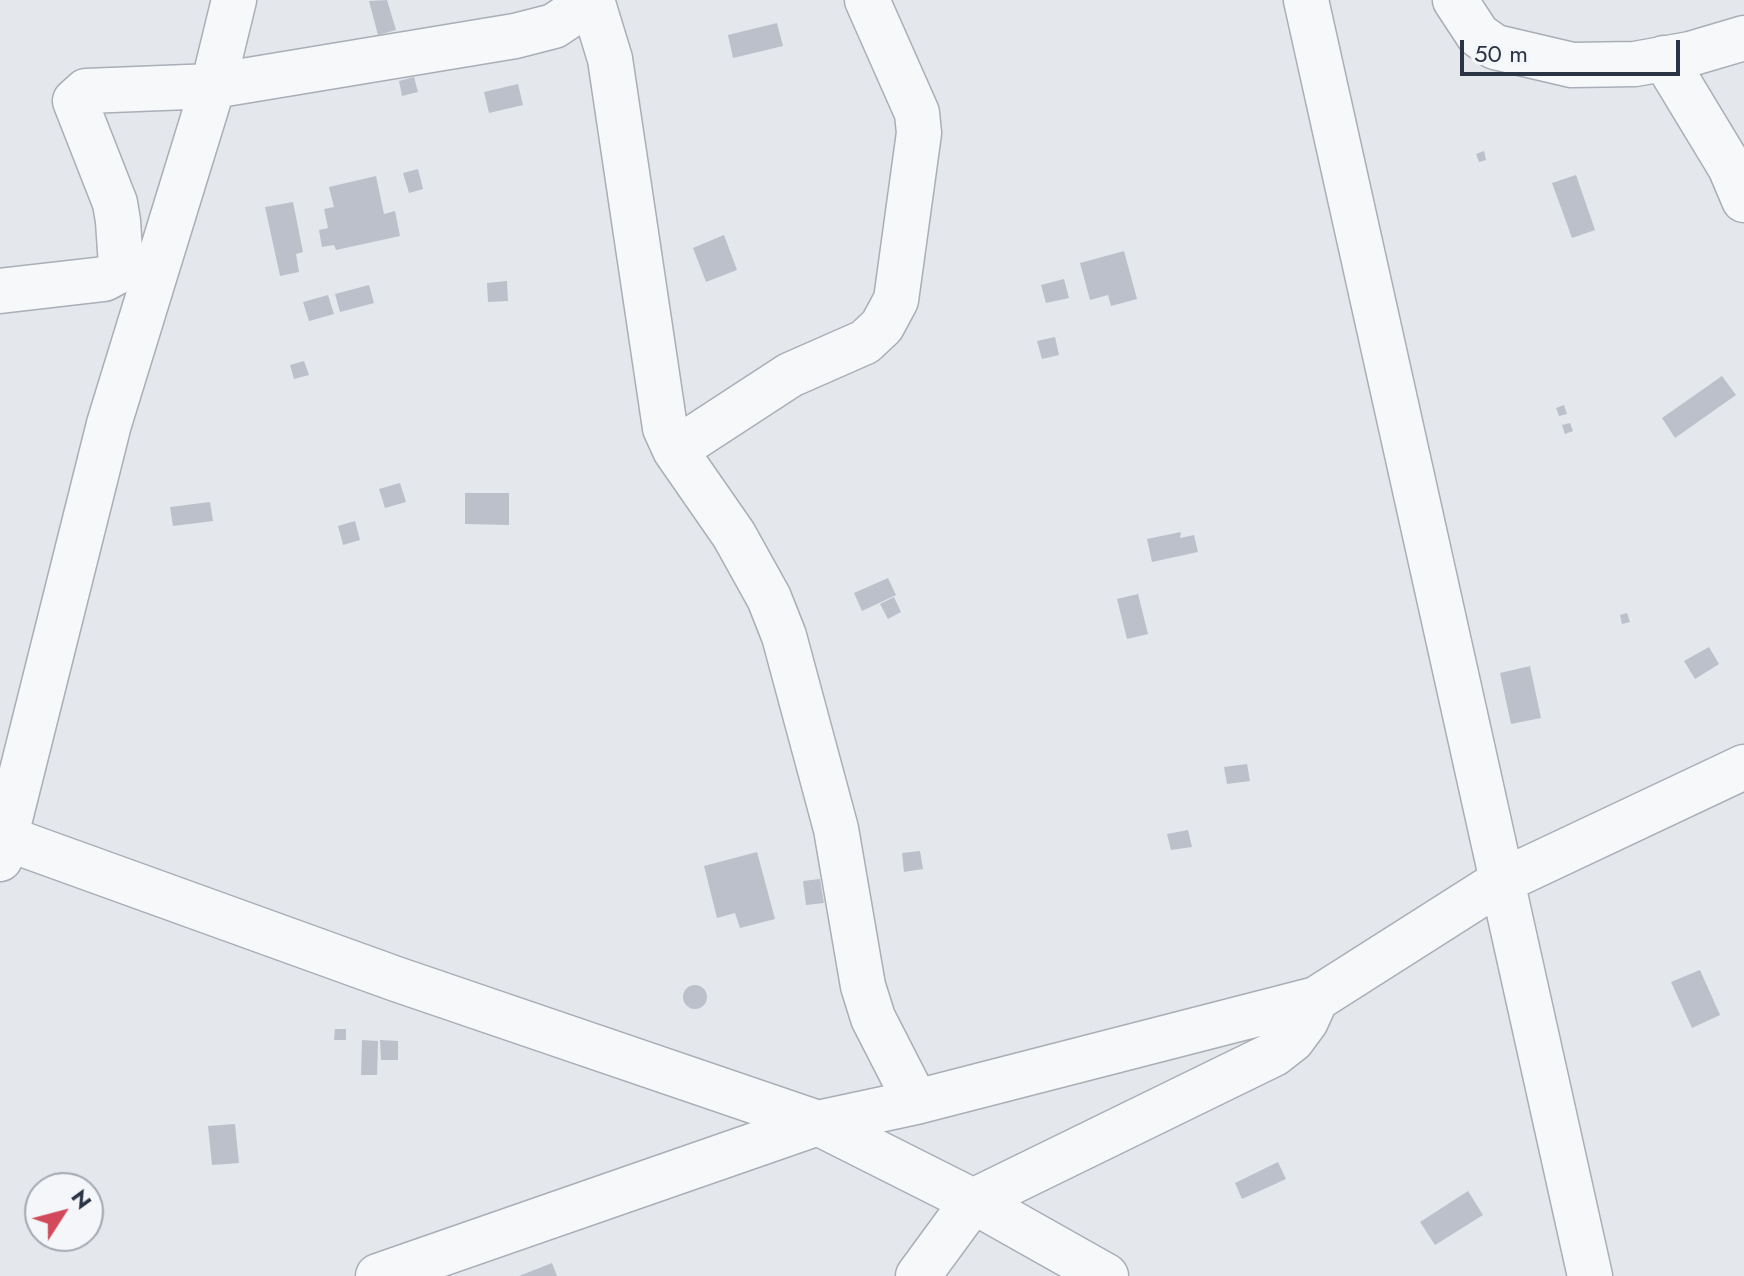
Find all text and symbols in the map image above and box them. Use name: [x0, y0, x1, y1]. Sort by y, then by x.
scale bar: [1464, 24, 1684, 74]
text: 50 m: [1474, 36, 1528, 71]
north arrow: [24, 1172, 104, 1252]
text: N: [64, 1183, 100, 1216]

